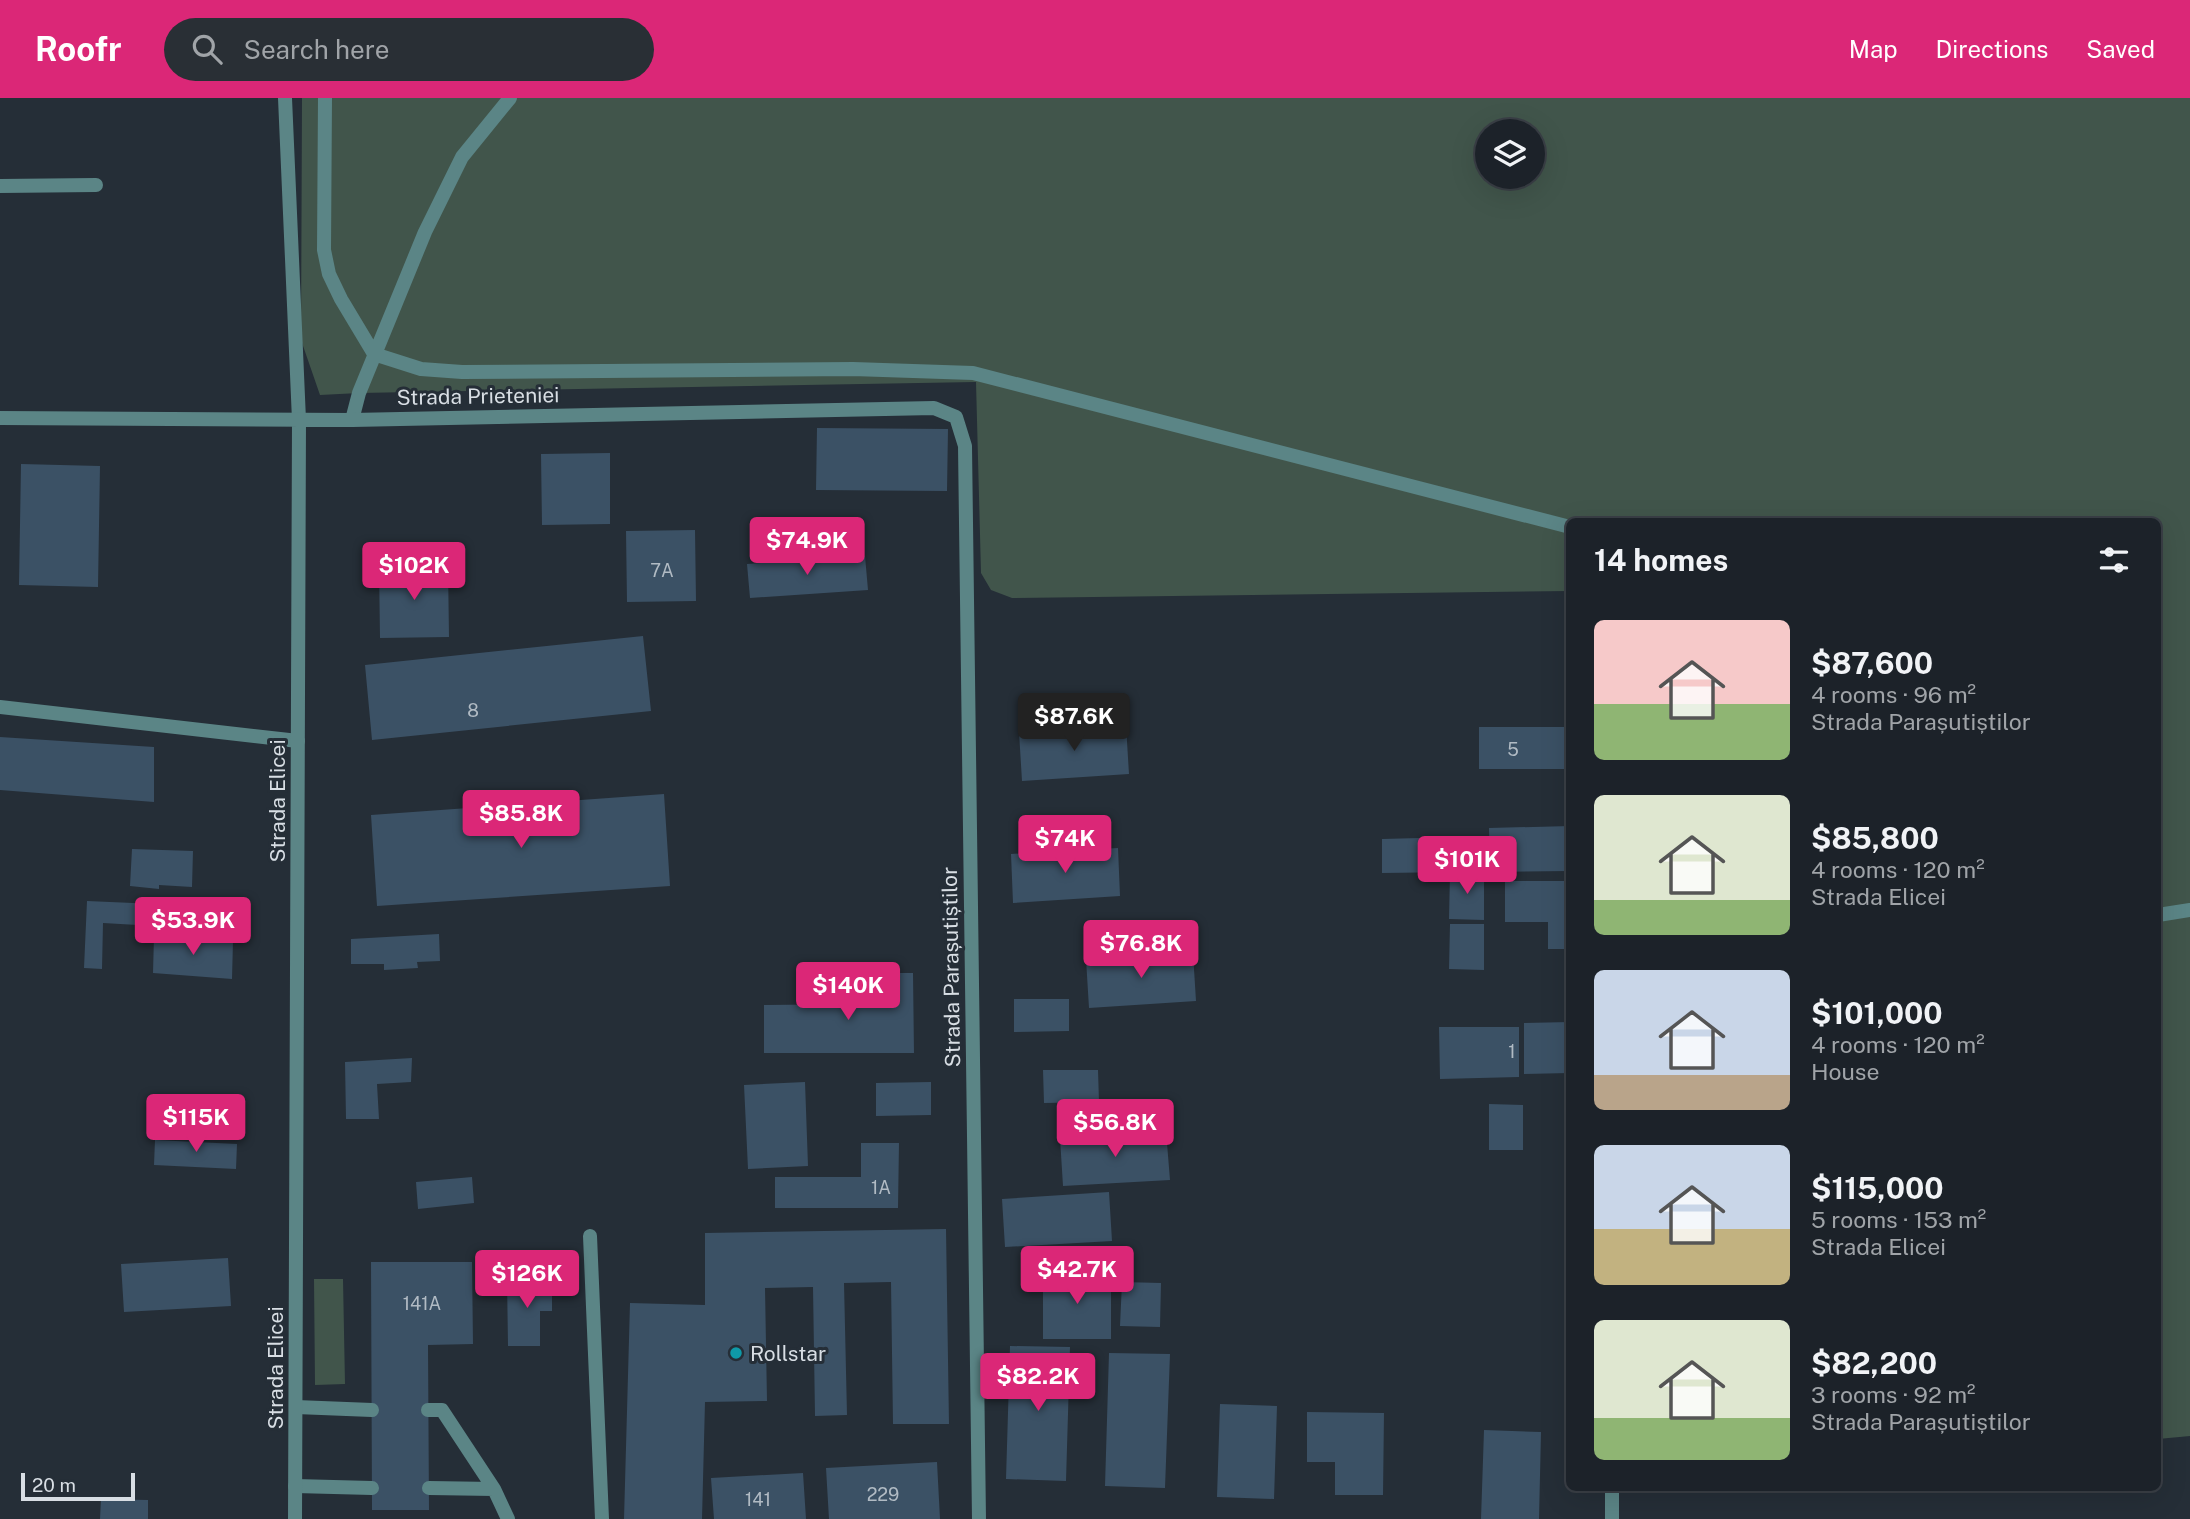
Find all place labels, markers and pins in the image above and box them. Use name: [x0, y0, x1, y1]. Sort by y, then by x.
pin: $74.9K: [750, 518, 864, 577]
pin: $102K: [365, 542, 463, 602]
pin: $87.6K: [1017, 694, 1131, 753]
pin: $85.8K: [464, 790, 578, 850]
pin: $74K: [1024, 816, 1106, 875]
pin: $101K: [1418, 836, 1516, 896]
pin: $53.9K: [136, 898, 250, 957]
pin: $76.8K: [1084, 920, 1198, 980]
pin: $140K: [799, 962, 897, 1022]
pin: $115K: [147, 1094, 245, 1154]
pin: $56.8K: [1058, 1100, 1172, 1159]
pin: $42.7K: [1020, 1246, 1134, 1306]
pin: $126K: [478, 1250, 576, 1310]
place label: Rollstar: [750, 1341, 826, 1366]
marker: Rollstar: [728, 1345, 744, 1361]
pin: $82.2K: [981, 1354, 1095, 1413]

